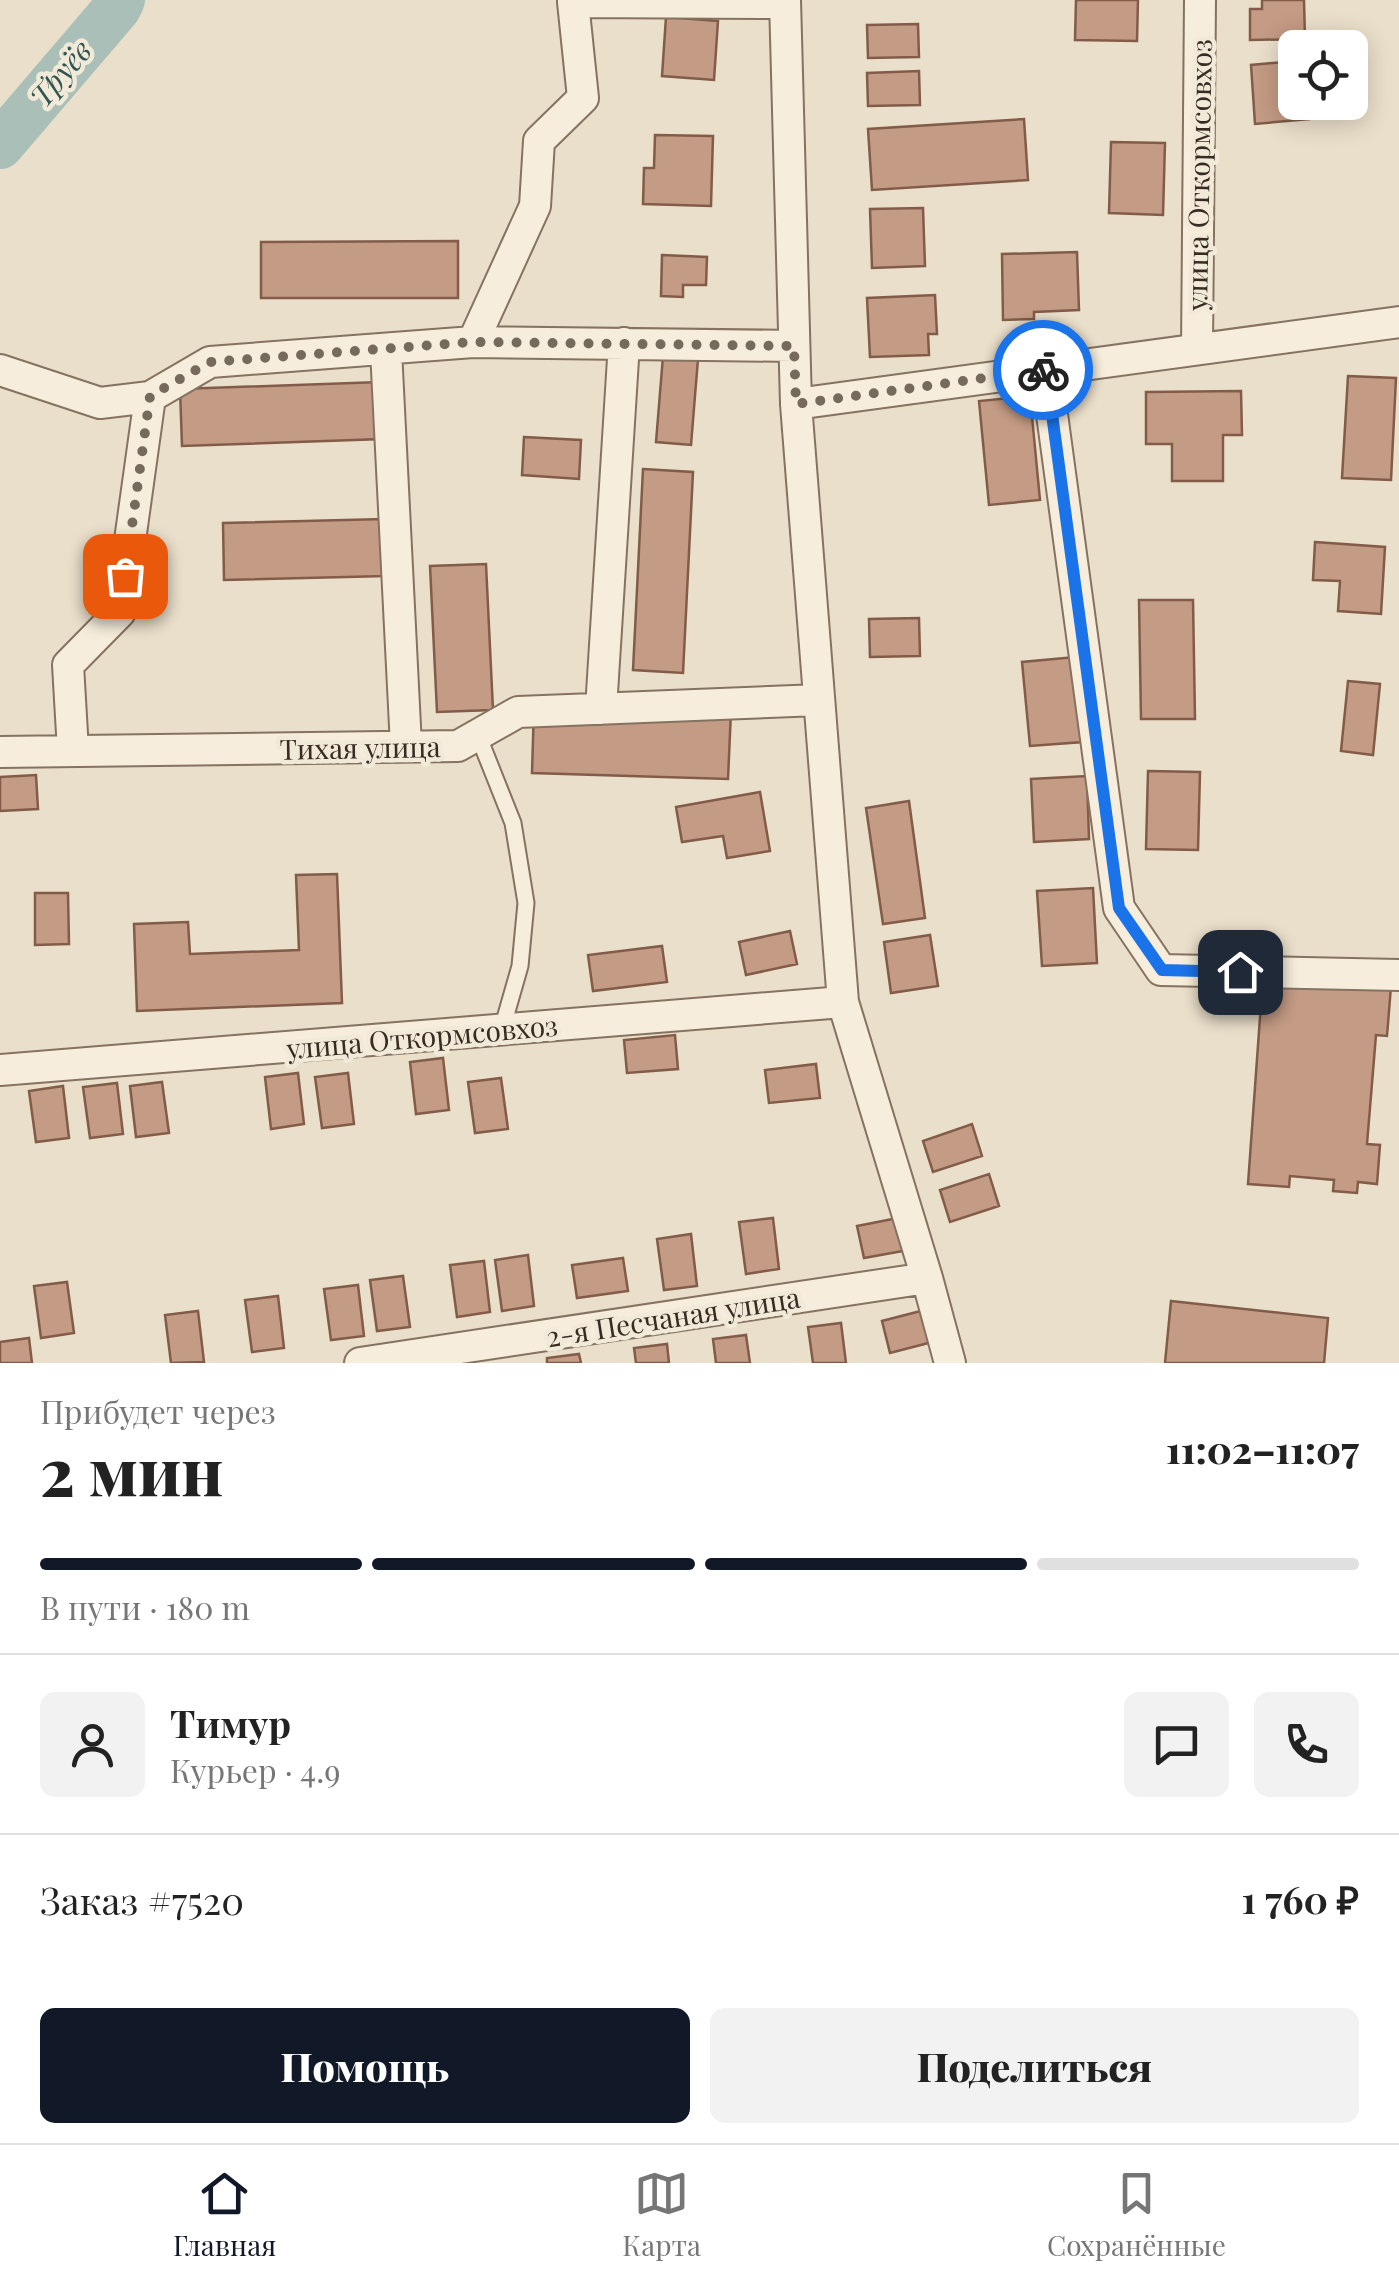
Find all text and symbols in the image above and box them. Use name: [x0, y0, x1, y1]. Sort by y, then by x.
map controls: [1278, 30, 1368, 120]
button: locate: [1278, 30, 1368, 120]
water label: Труёв: [20, 31, 100, 115]
street label: улица Откормсовхоз: [1177, 39, 1219, 312]
courier: [993, 320, 1093, 420]
icon: bike: [1016, 343, 1071, 398]
pin: [83, 534, 168, 619]
icon: bag: [98, 549, 153, 604]
street label: Тихая улица: [279, 727, 441, 767]
pin: [1198, 930, 1283, 1015]
icon: home: [1213, 945, 1268, 1000]
street label: улица Откормсовхоз: [284, 1006, 559, 1066]
street label: 2-я Песчаная улица: [544, 1278, 803, 1354]
text: Прибудет через: [40, 1389, 276, 1432]
text: 11:02–11:07: [1166, 1423, 1359, 1474]
text: 2 мин: [40, 1426, 223, 1512]
text: В пути · 180 m: [40, 1585, 250, 1628]
button: person: [40, 1692, 145, 1797]
button: chat: [1124, 1692, 1229, 1797]
button: phone: [1254, 1692, 1359, 1797]
text: Тимур: [170, 1697, 291, 1748]
text: Курьер · 4.9: [170, 1748, 341, 1791]
text: 1 760 ₽: [1242, 1873, 1359, 1924]
text: Заказ #7520: [40, 1874, 244, 1925]
button: Помощь: [40, 2008, 690, 2123]
button: Поделиться: [710, 2008, 1359, 2123]
tab: Главная: [173, 2166, 276, 2263]
tab: Карта: [622, 2166, 701, 2263]
tab: Сохранённые: [1047, 2166, 1226, 2263]

